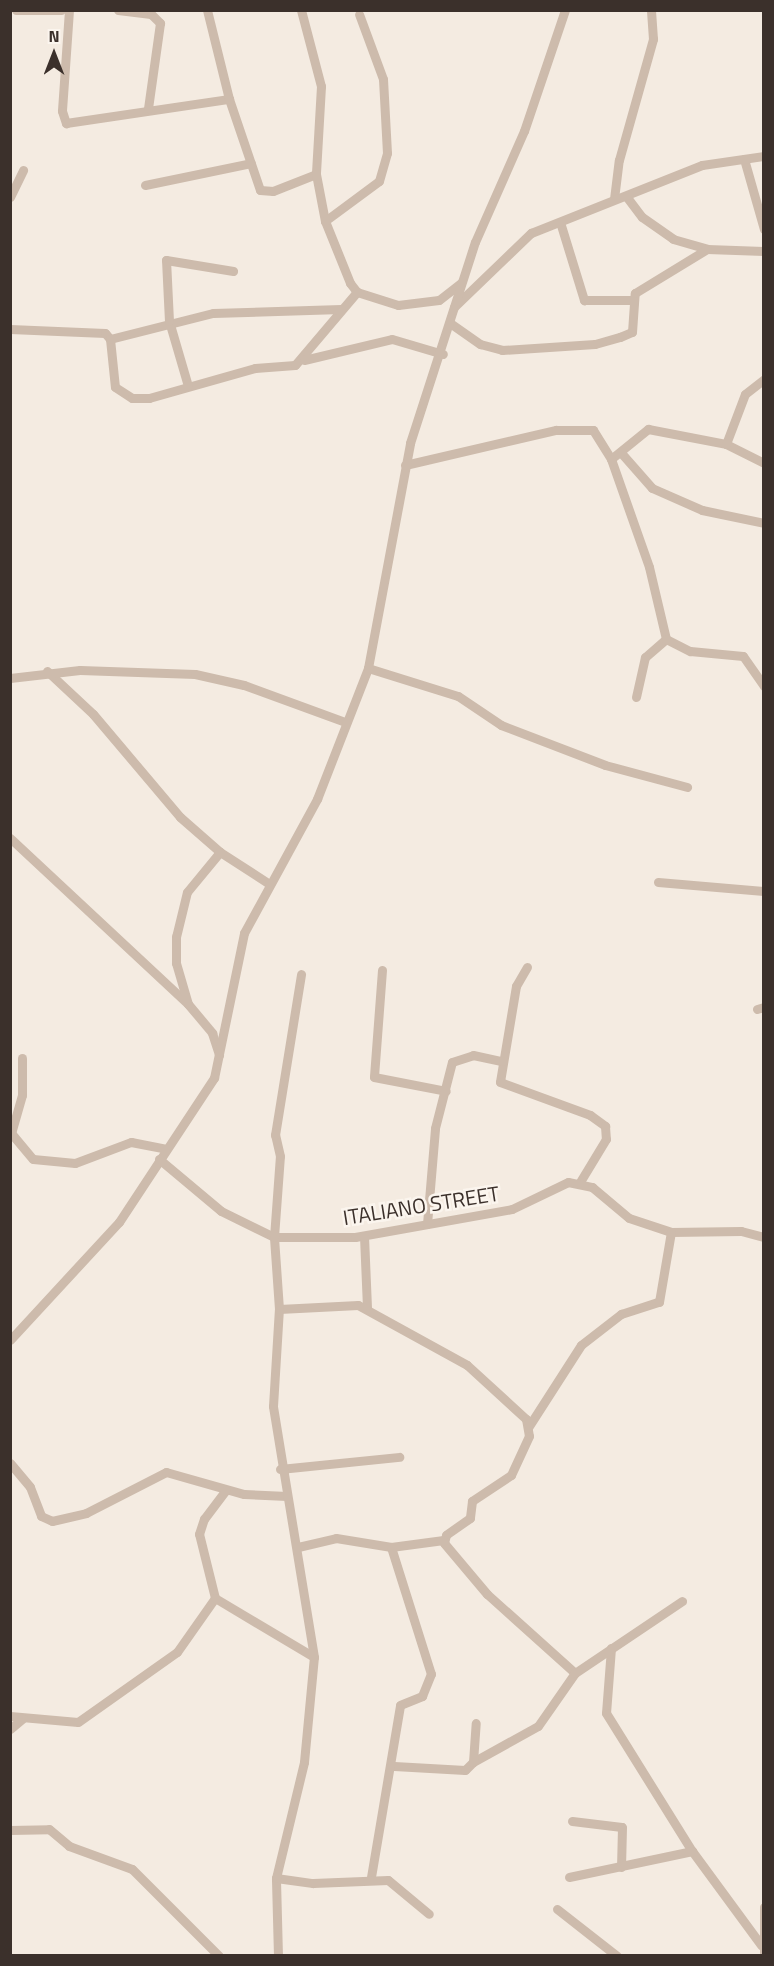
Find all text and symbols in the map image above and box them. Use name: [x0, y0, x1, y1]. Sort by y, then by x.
north arrow: [24, 24, 84, 84]
text: N: [48, 24, 60, 48]
street label: ITALIANO STREET: [341, 1180, 501, 1230]

